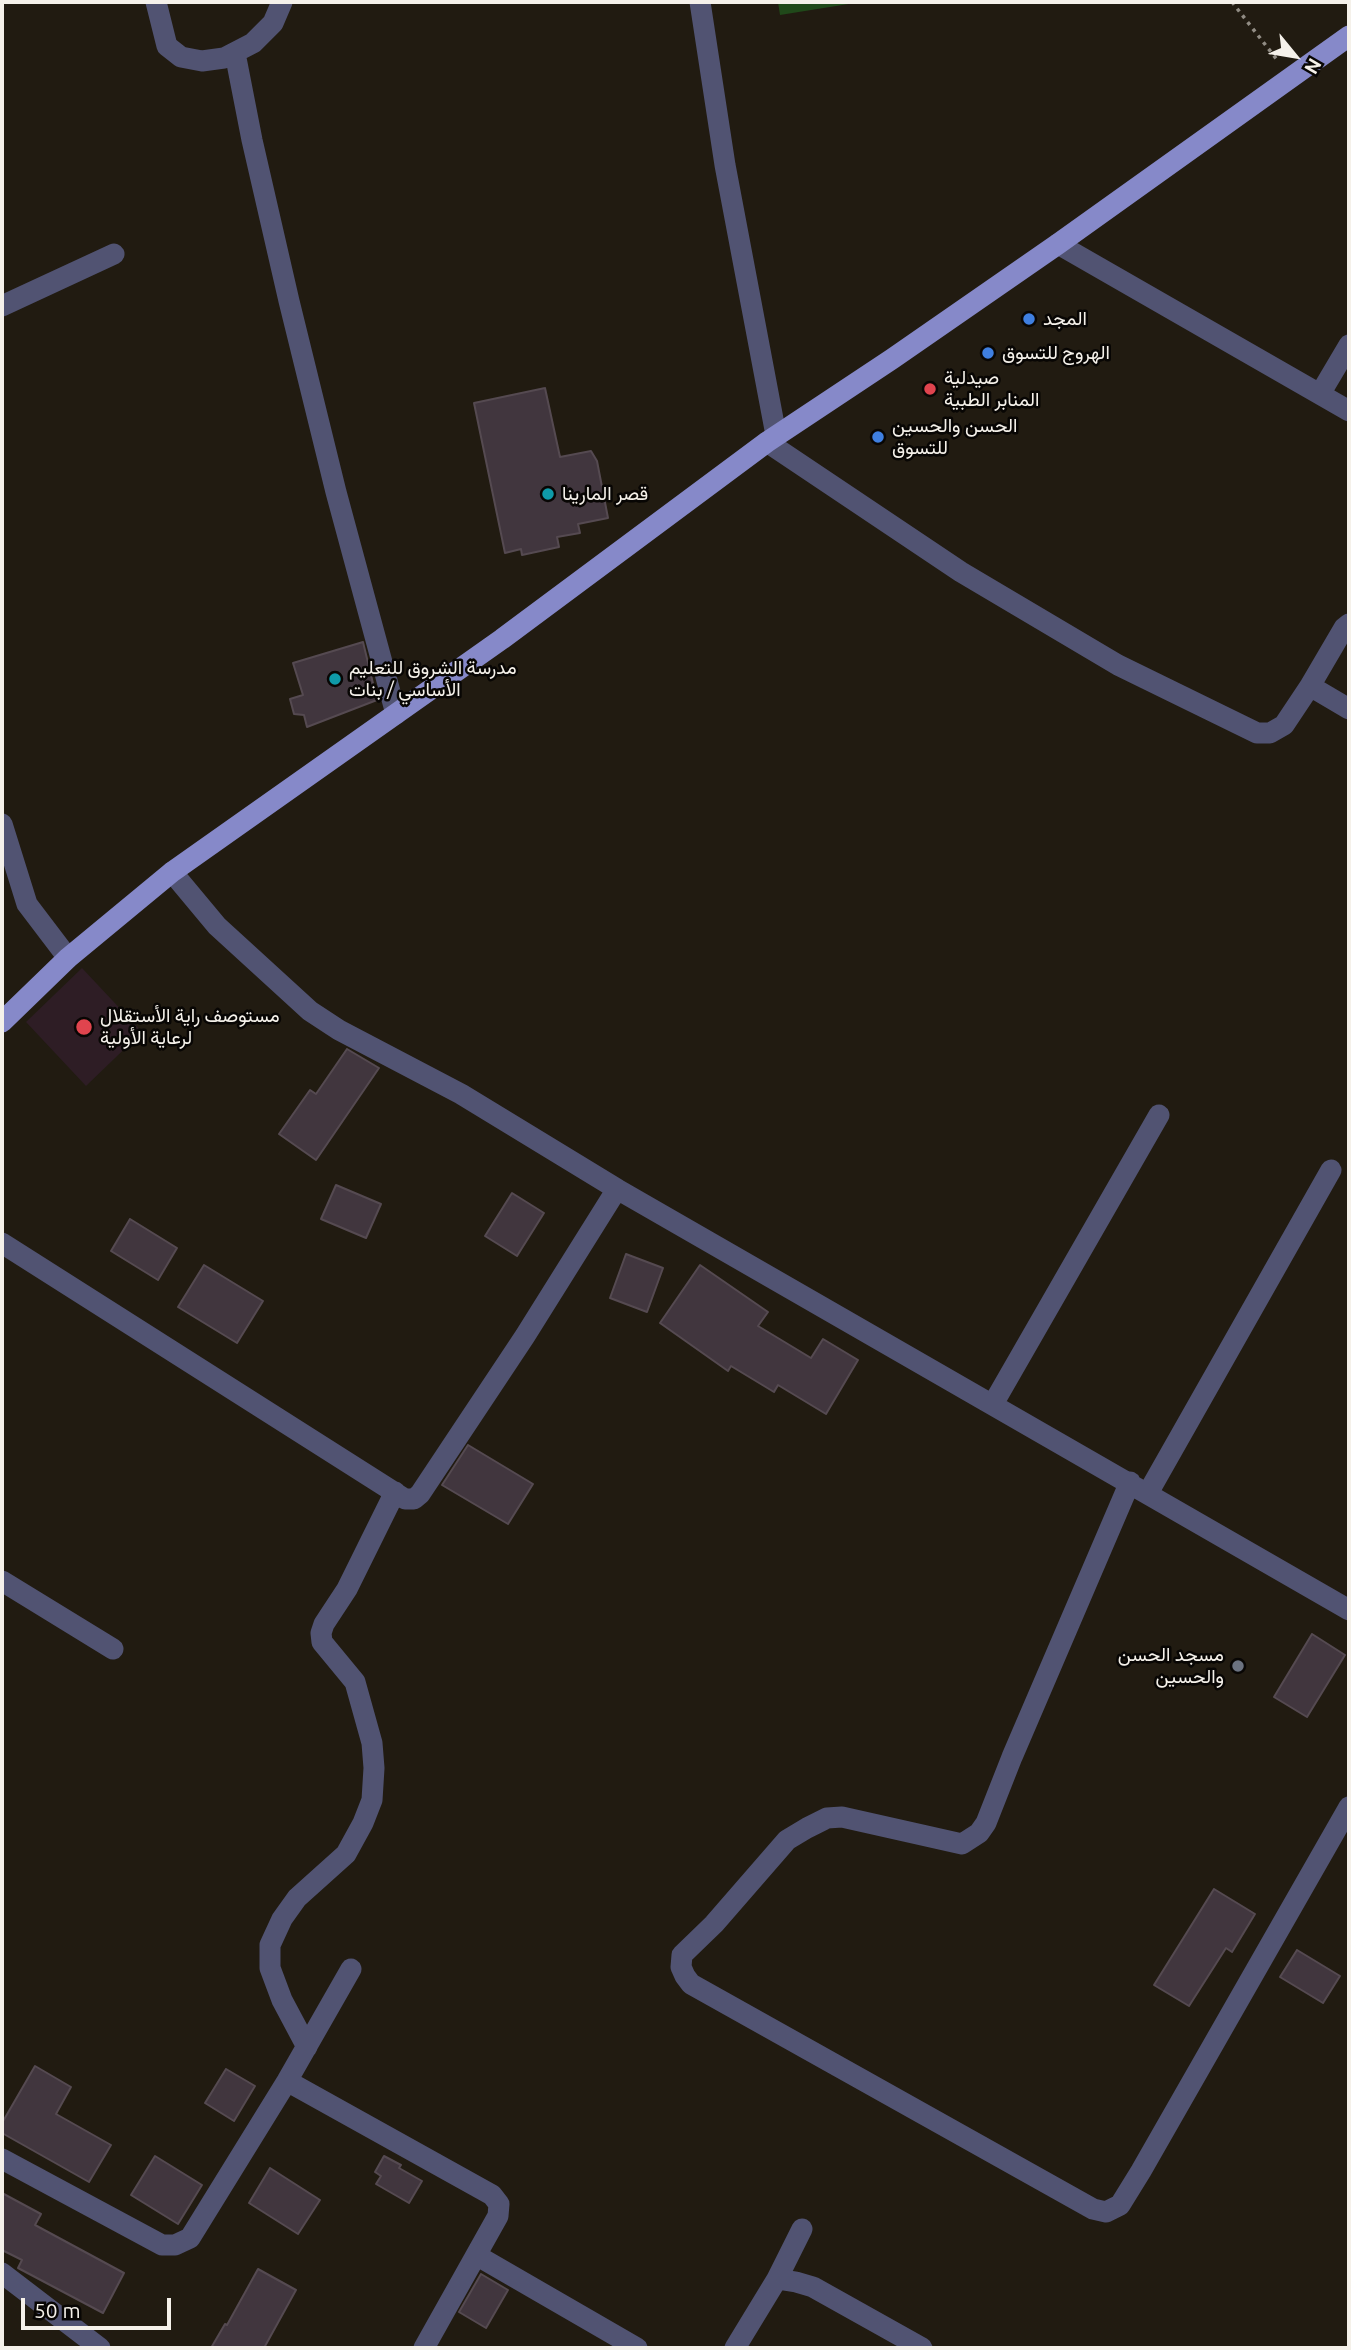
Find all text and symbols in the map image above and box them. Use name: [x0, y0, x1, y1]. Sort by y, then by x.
north arrow: [1260, 21, 1330, 91]
text: N: [1300, 55, 1326, 78]
place label: المجد: [1043, 308, 1087, 330]
marker: المجد: [1021, 311, 1037, 327]
place label: الهروج للتسوق: [1002, 342, 1110, 364]
marker: الهروج للتسوق: [980, 345, 996, 361]
place label: صيدلية المنابر الطبية: [944, 367, 1039, 411]
marker: صيدلية المنابر الطبية: [922, 381, 938, 397]
place label: الحسن والحسين للتسوق: [892, 415, 1017, 459]
marker: الحسن والحسين للتسوق: [870, 429, 886, 445]
place label: قصر المارينا: [562, 483, 648, 505]
marker: قصر المارينا: [540, 486, 556, 502]
place label: مدرسة الشروق للتعليم الأساسي / بنات: [349, 657, 517, 701]
marker: مدرسة الشروق للتعليم الأساسي / بنات: [327, 671, 343, 687]
place label: مستوصف راية الأستقلال لرعاية الأولية: [100, 1005, 280, 1049]
marker: مستوصف راية الأستقلال لرعاية الأولية: [74, 1017, 94, 1037]
place label: مسجد الحسن والحسين: [1118, 1644, 1224, 1688]
marker: مسجد الحسن والحسين: [1230, 1658, 1246, 1674]
scale bar: [24, 2284, 175, 2328]
text: 50 m: [34, 2298, 81, 2322]

